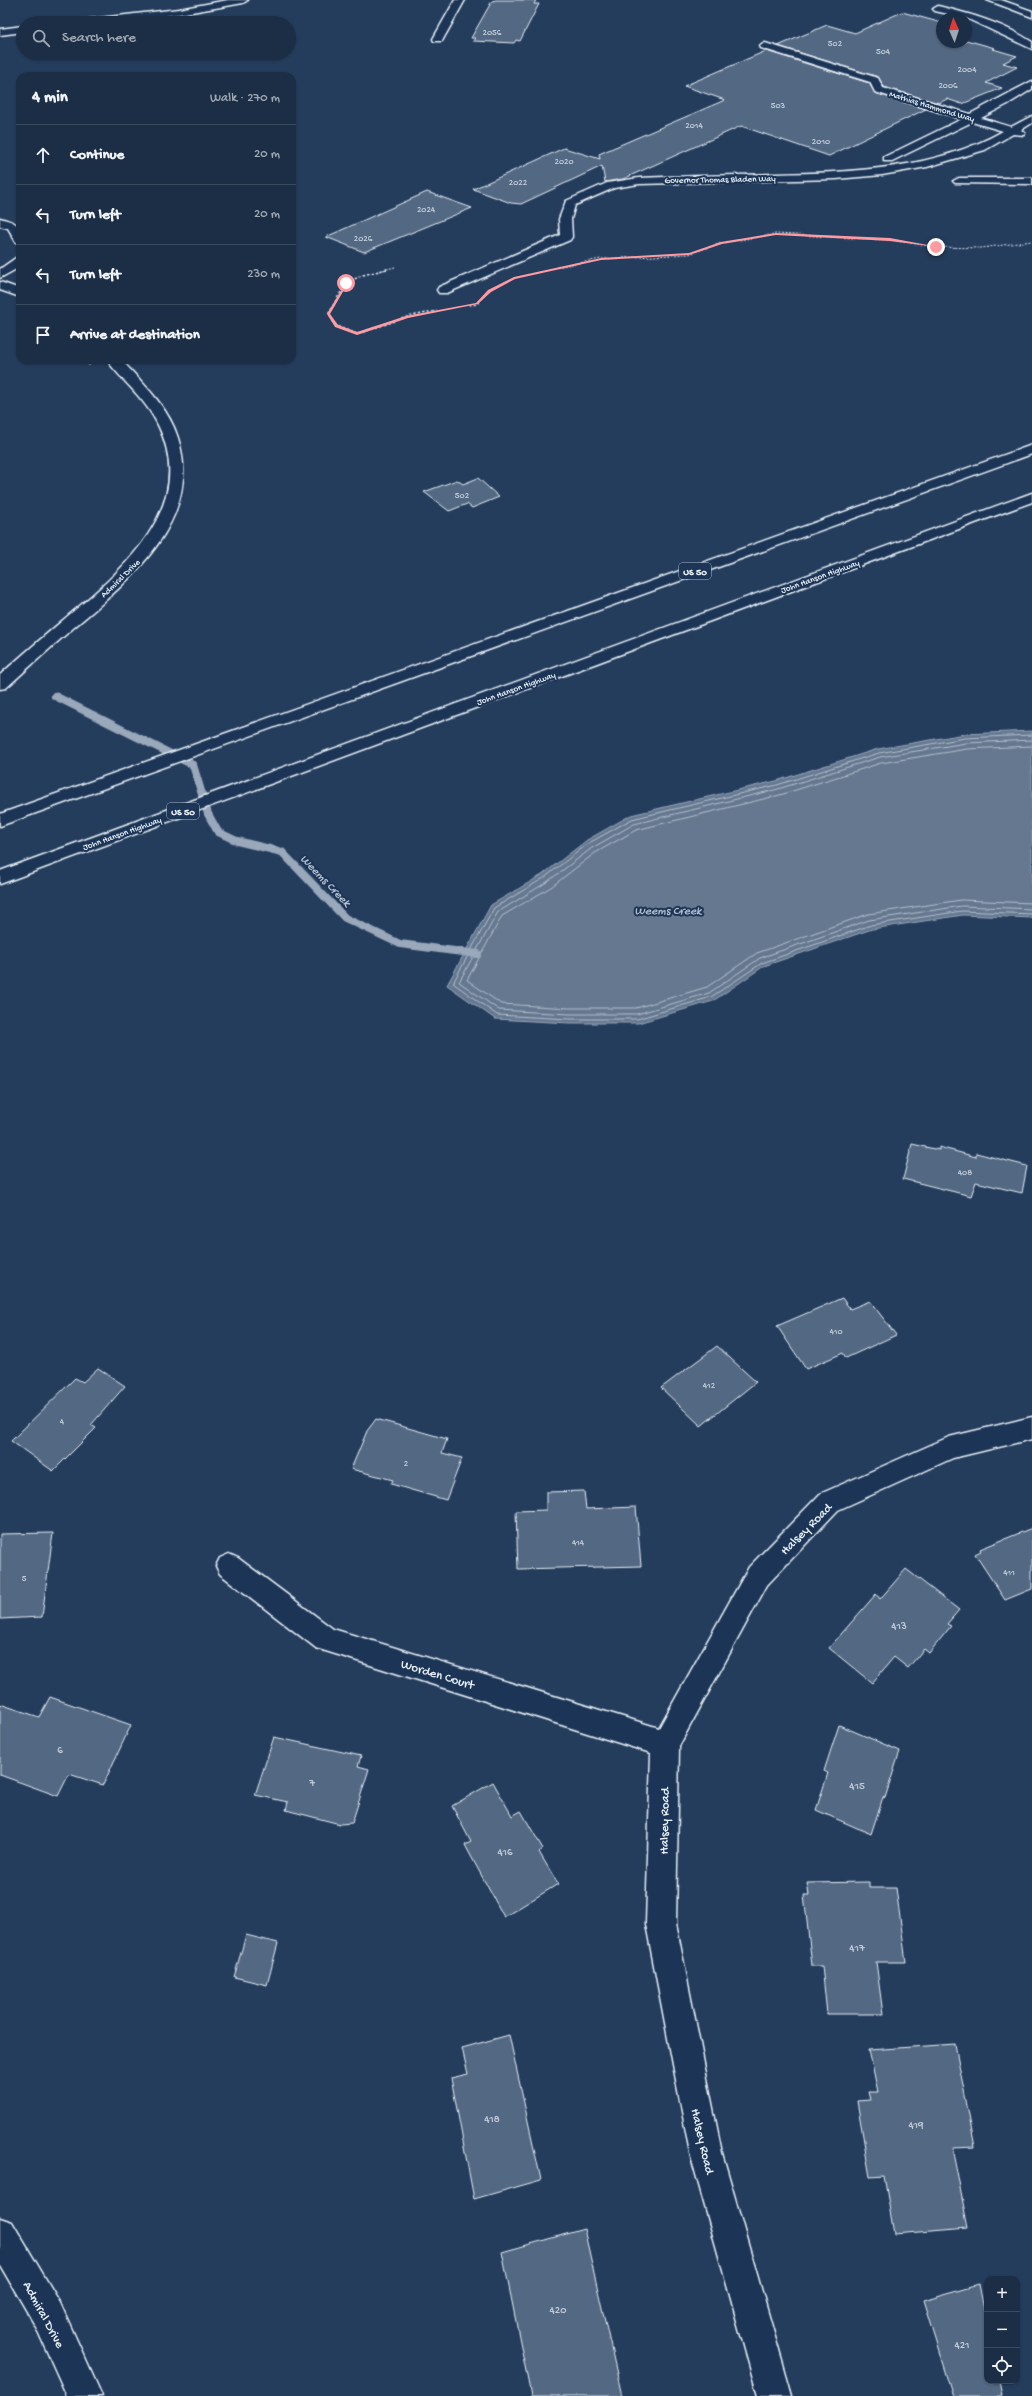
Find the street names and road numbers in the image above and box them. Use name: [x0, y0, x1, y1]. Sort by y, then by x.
street label: Mathias Hammond Way: [888, 89, 976, 126]
street label: Governor Thomas Bladen Way: [664, 174, 776, 187]
street label: Admiral Drive: [99, 557, 143, 601]
street label: John Hanson Highway: [780, 558, 862, 597]
road number: US 50: [679, 563, 711, 579]
street label: John Hanson Highway: [476, 670, 558, 709]
road number: US 50: [167, 803, 199, 819]
street label: John Hanson Highway: [82, 815, 164, 854]
street label: Halsey Road: [778, 1500, 837, 1559]
street label: Worden Court: [399, 1657, 477, 1694]
street label: Halsey Road: [657, 1786, 674, 1855]
street label: Halsey Road: [687, 2107, 717, 2177]
street label: Admiral Drive: [19, 2279, 67, 2351]

